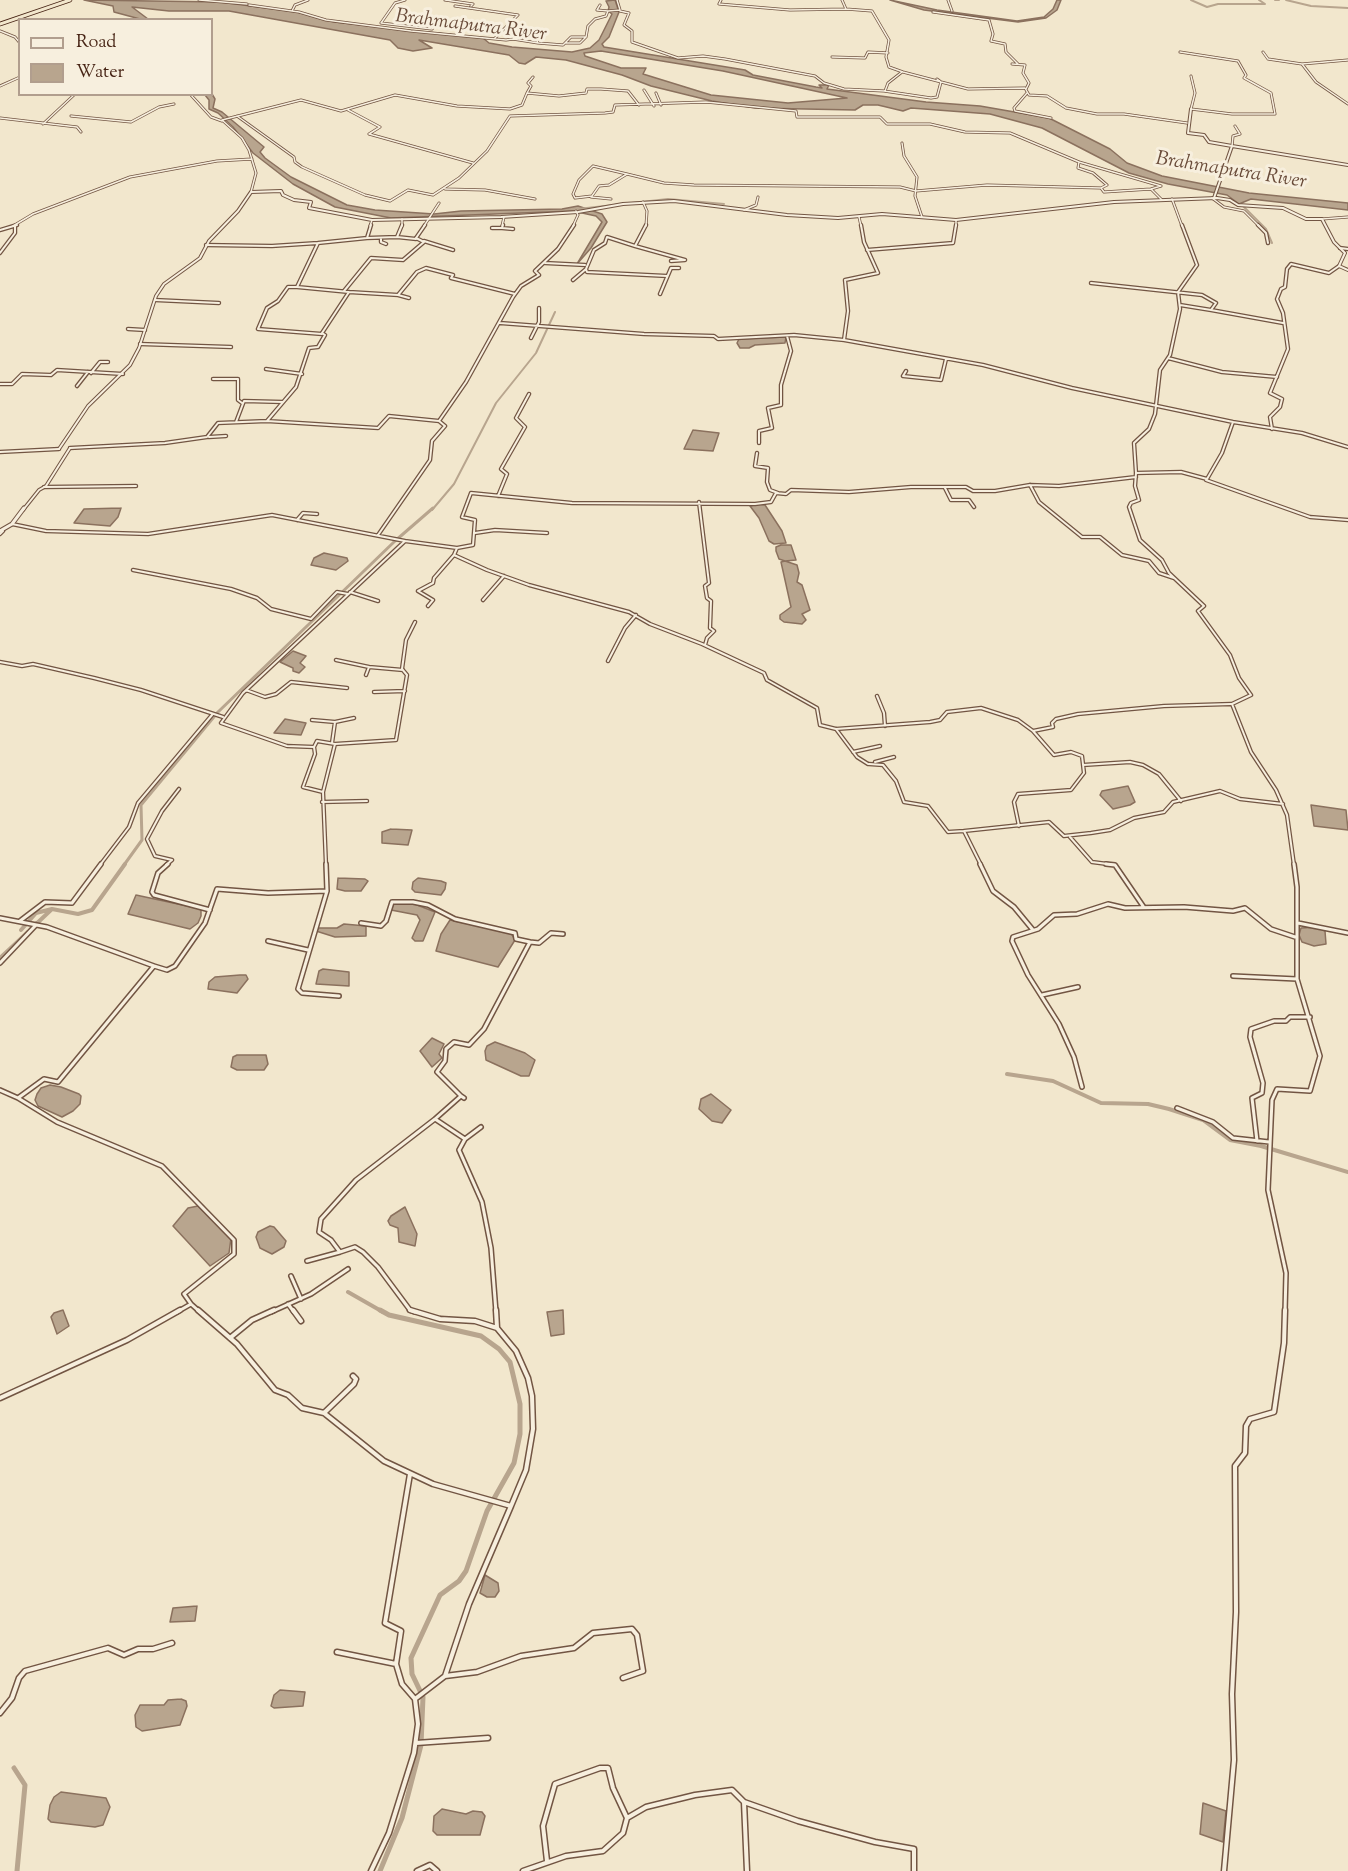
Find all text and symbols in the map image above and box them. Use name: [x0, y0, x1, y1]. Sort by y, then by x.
water label: Brahmaputra River: [394, 6, 548, 48]
legend: [18, 18, 213, 96]
text: Road: [76, 30, 116, 56]
text: Water: [76, 60, 124, 86]
water label: Brahmaputra River: [1154, 148, 1308, 196]

